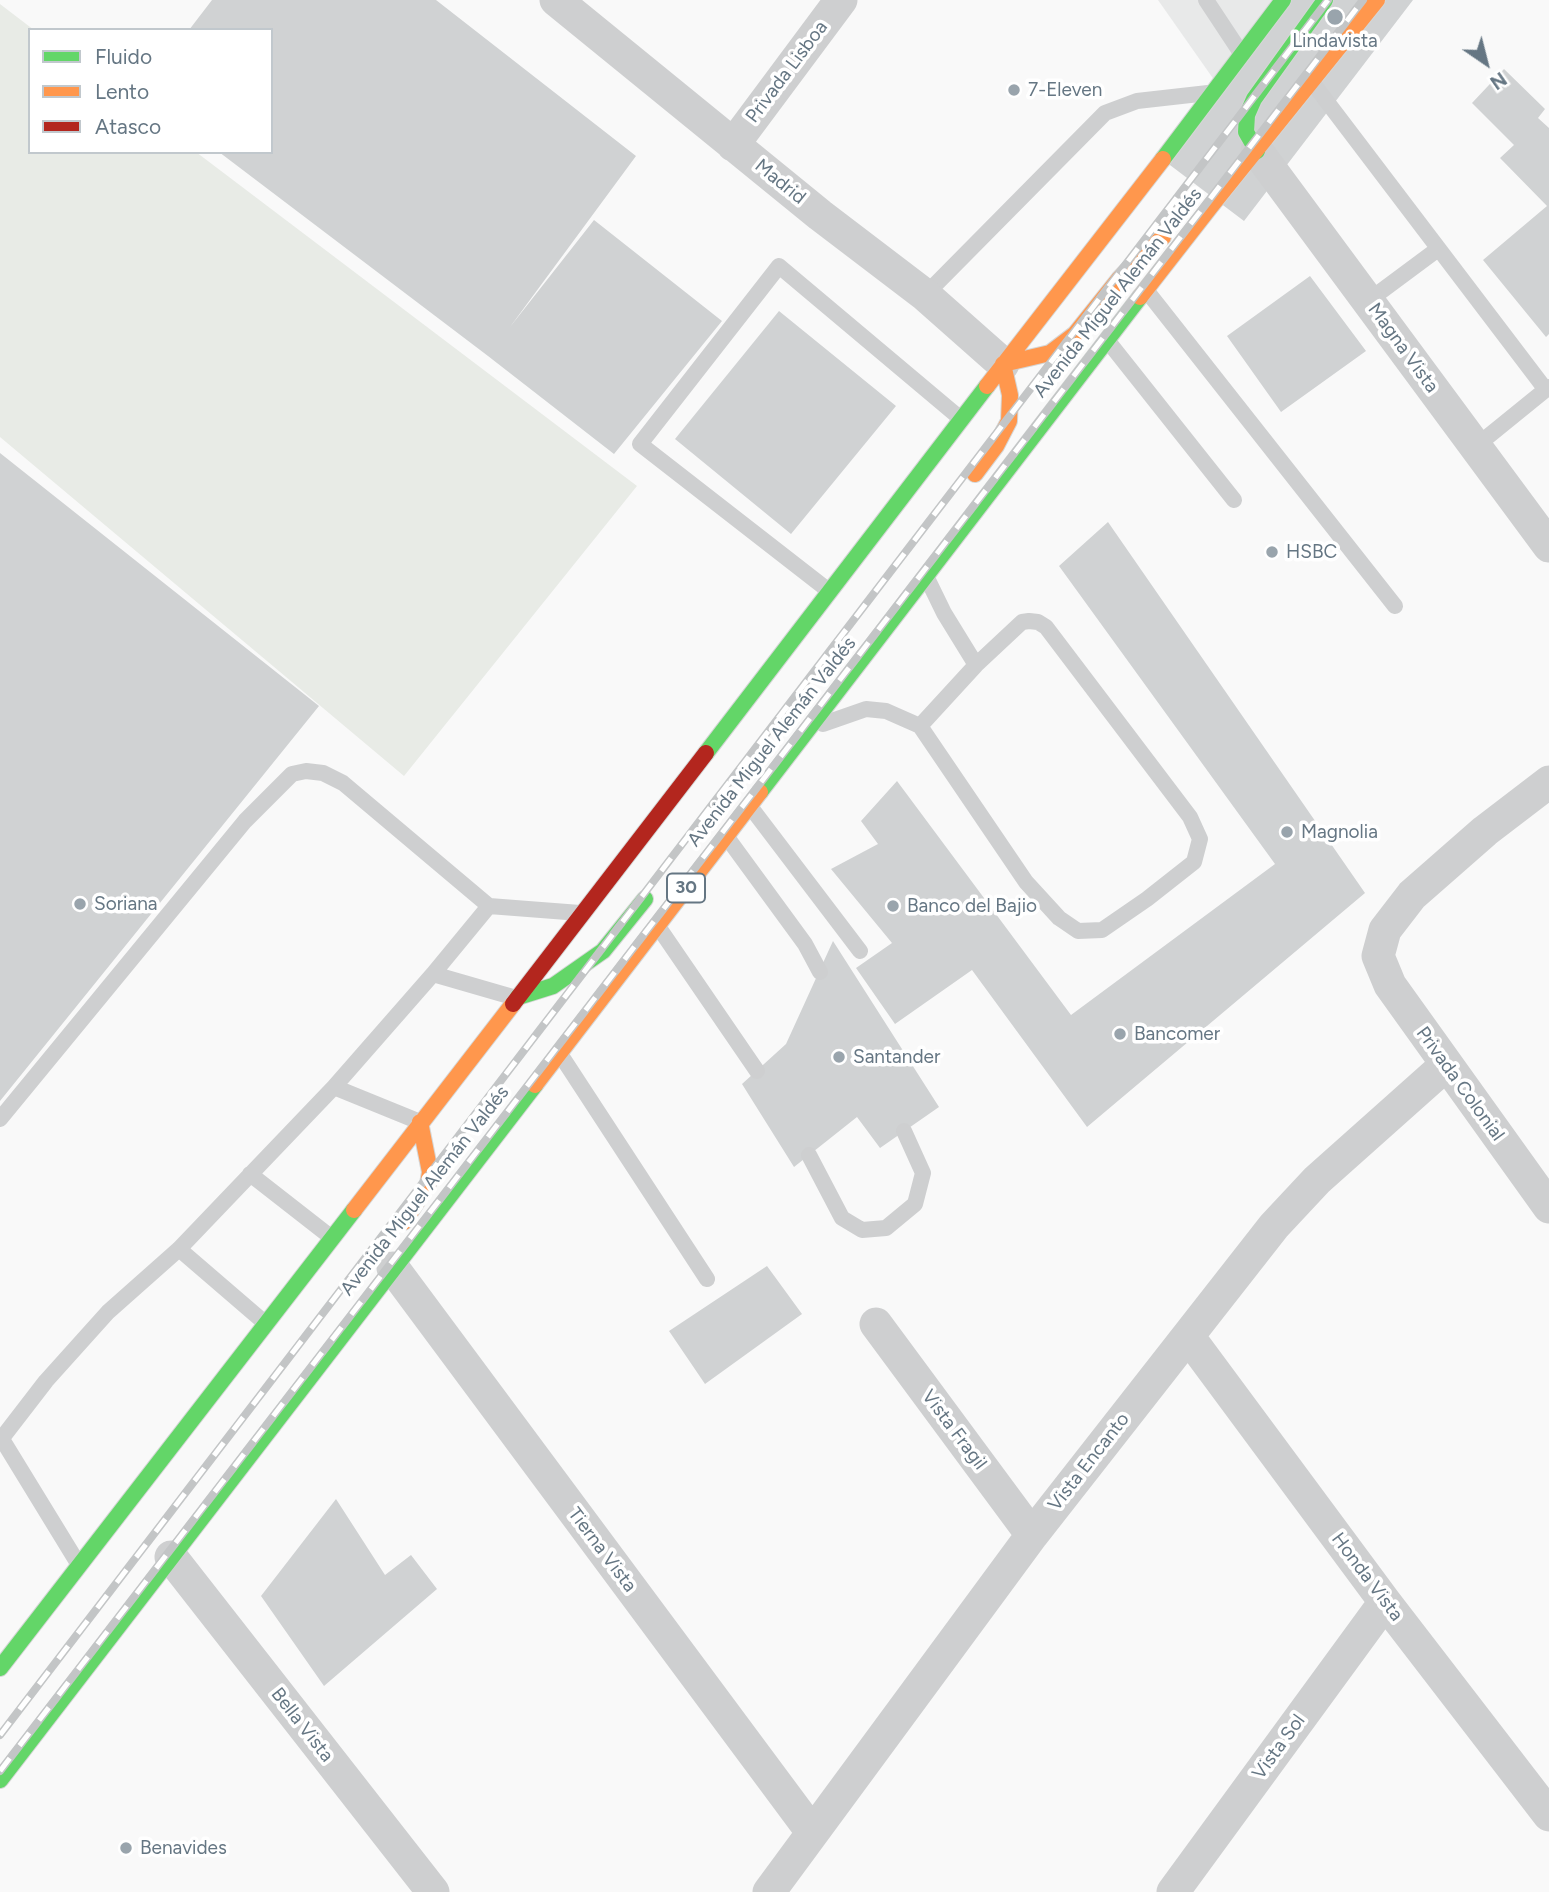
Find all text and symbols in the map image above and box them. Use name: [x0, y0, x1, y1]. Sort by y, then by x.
marker: Lindavista: [1325, 7, 1345, 27]
street label: Privada Lisboa: [741, 17, 833, 127]
legend: [28, 28, 273, 154]
north arrow: [1451, 28, 1521, 98]
place label: Lindavista: [1292, 30, 1378, 52]
text: Fluido: [95, 44, 152, 69]
text: N: [1486, 67, 1511, 94]
text: Lento: [95, 79, 149, 104]
place label: 7-Eleven: [1028, 79, 1102, 101]
marker: 7-Eleven: [1006, 82, 1022, 98]
text: Atasco: [95, 114, 161, 139]
street label: Madrid: [750, 155, 810, 209]
street label: Avenida Miguel Alemán Valdés: [1029, 184, 1207, 402]
street label: Magna Vista: [1363, 299, 1443, 397]
place label: HSBC: [1286, 541, 1337, 563]
marker: HSBC: [1264, 544, 1280, 560]
street label: Avenida Miguel Alemán Valdés: [683, 633, 861, 851]
place label: Magnolia: [1301, 821, 1378, 843]
marker: Magnolia: [1279, 824, 1295, 840]
road number: 30: [667, 874, 705, 903]
place label: Soriana: [94, 893, 157, 915]
place label: Banco del Bajio: [907, 895, 1037, 917]
marker: Soriana: [72, 896, 88, 912]
marker: Banco del Bajio: [885, 898, 901, 914]
place label: Bancomer: [1134, 1023, 1220, 1045]
street label: Privada Colonial: [1411, 1023, 1509, 1145]
marker: Bancomer: [1112, 1026, 1128, 1042]
place label: Santander: [853, 1046, 940, 1068]
marker: Santander: [831, 1049, 847, 1065]
street label: Avenida Miguel Alemán Valdés: [336, 1082, 514, 1300]
street label: Vista Fragil: [917, 1386, 991, 1474]
street label: Vista Encanto: [1044, 1408, 1134, 1516]
street label: Tierna Vista: [563, 1503, 641, 1597]
street label: Honda Vista: [1326, 1528, 1408, 1626]
street label: Bella Vista: [266, 1683, 338, 1767]
street label: Vista Sol: [1248, 1710, 1310, 1784]
place label: Benavides: [140, 1837, 227, 1859]
marker: Benavides: [118, 1840, 134, 1856]

